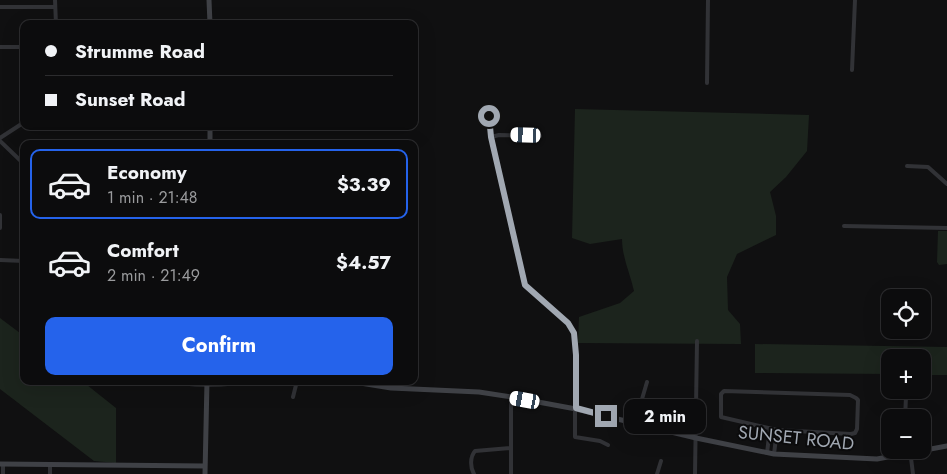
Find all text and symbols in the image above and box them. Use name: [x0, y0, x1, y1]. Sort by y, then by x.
text: Strumme Road: [75, 38, 205, 65]
text: Sunset Road: [75, 86, 186, 113]
route start: [478, 105, 500, 127]
car: [510, 127, 541, 143]
text: Economy: [107, 159, 187, 186]
icon: car: [47, 162, 92, 207]
text: $3.39: [337, 171, 391, 198]
text: 1 min · 21:48: [107, 186, 198, 209]
text: Comfort: [107, 237, 179, 264]
icon: car: [47, 240, 92, 285]
text: $4.57: [336, 249, 391, 276]
text: 2 min · 21:49: [107, 264, 200, 287]
map controls: [881, 289, 931, 459]
button: locate: [881, 289, 931, 339]
button: Confirm: [45, 317, 393, 375]
button: +: [881, 349, 931, 399]
car: [508, 390, 541, 410]
callout: 2 min: [624, 398, 706, 434]
route end: [595, 405, 617, 427]
text: 2 min: [644, 405, 686, 428]
button: −: [881, 409, 931, 459]
street label: SUNSET ROAD: [737, 419, 855, 457]

